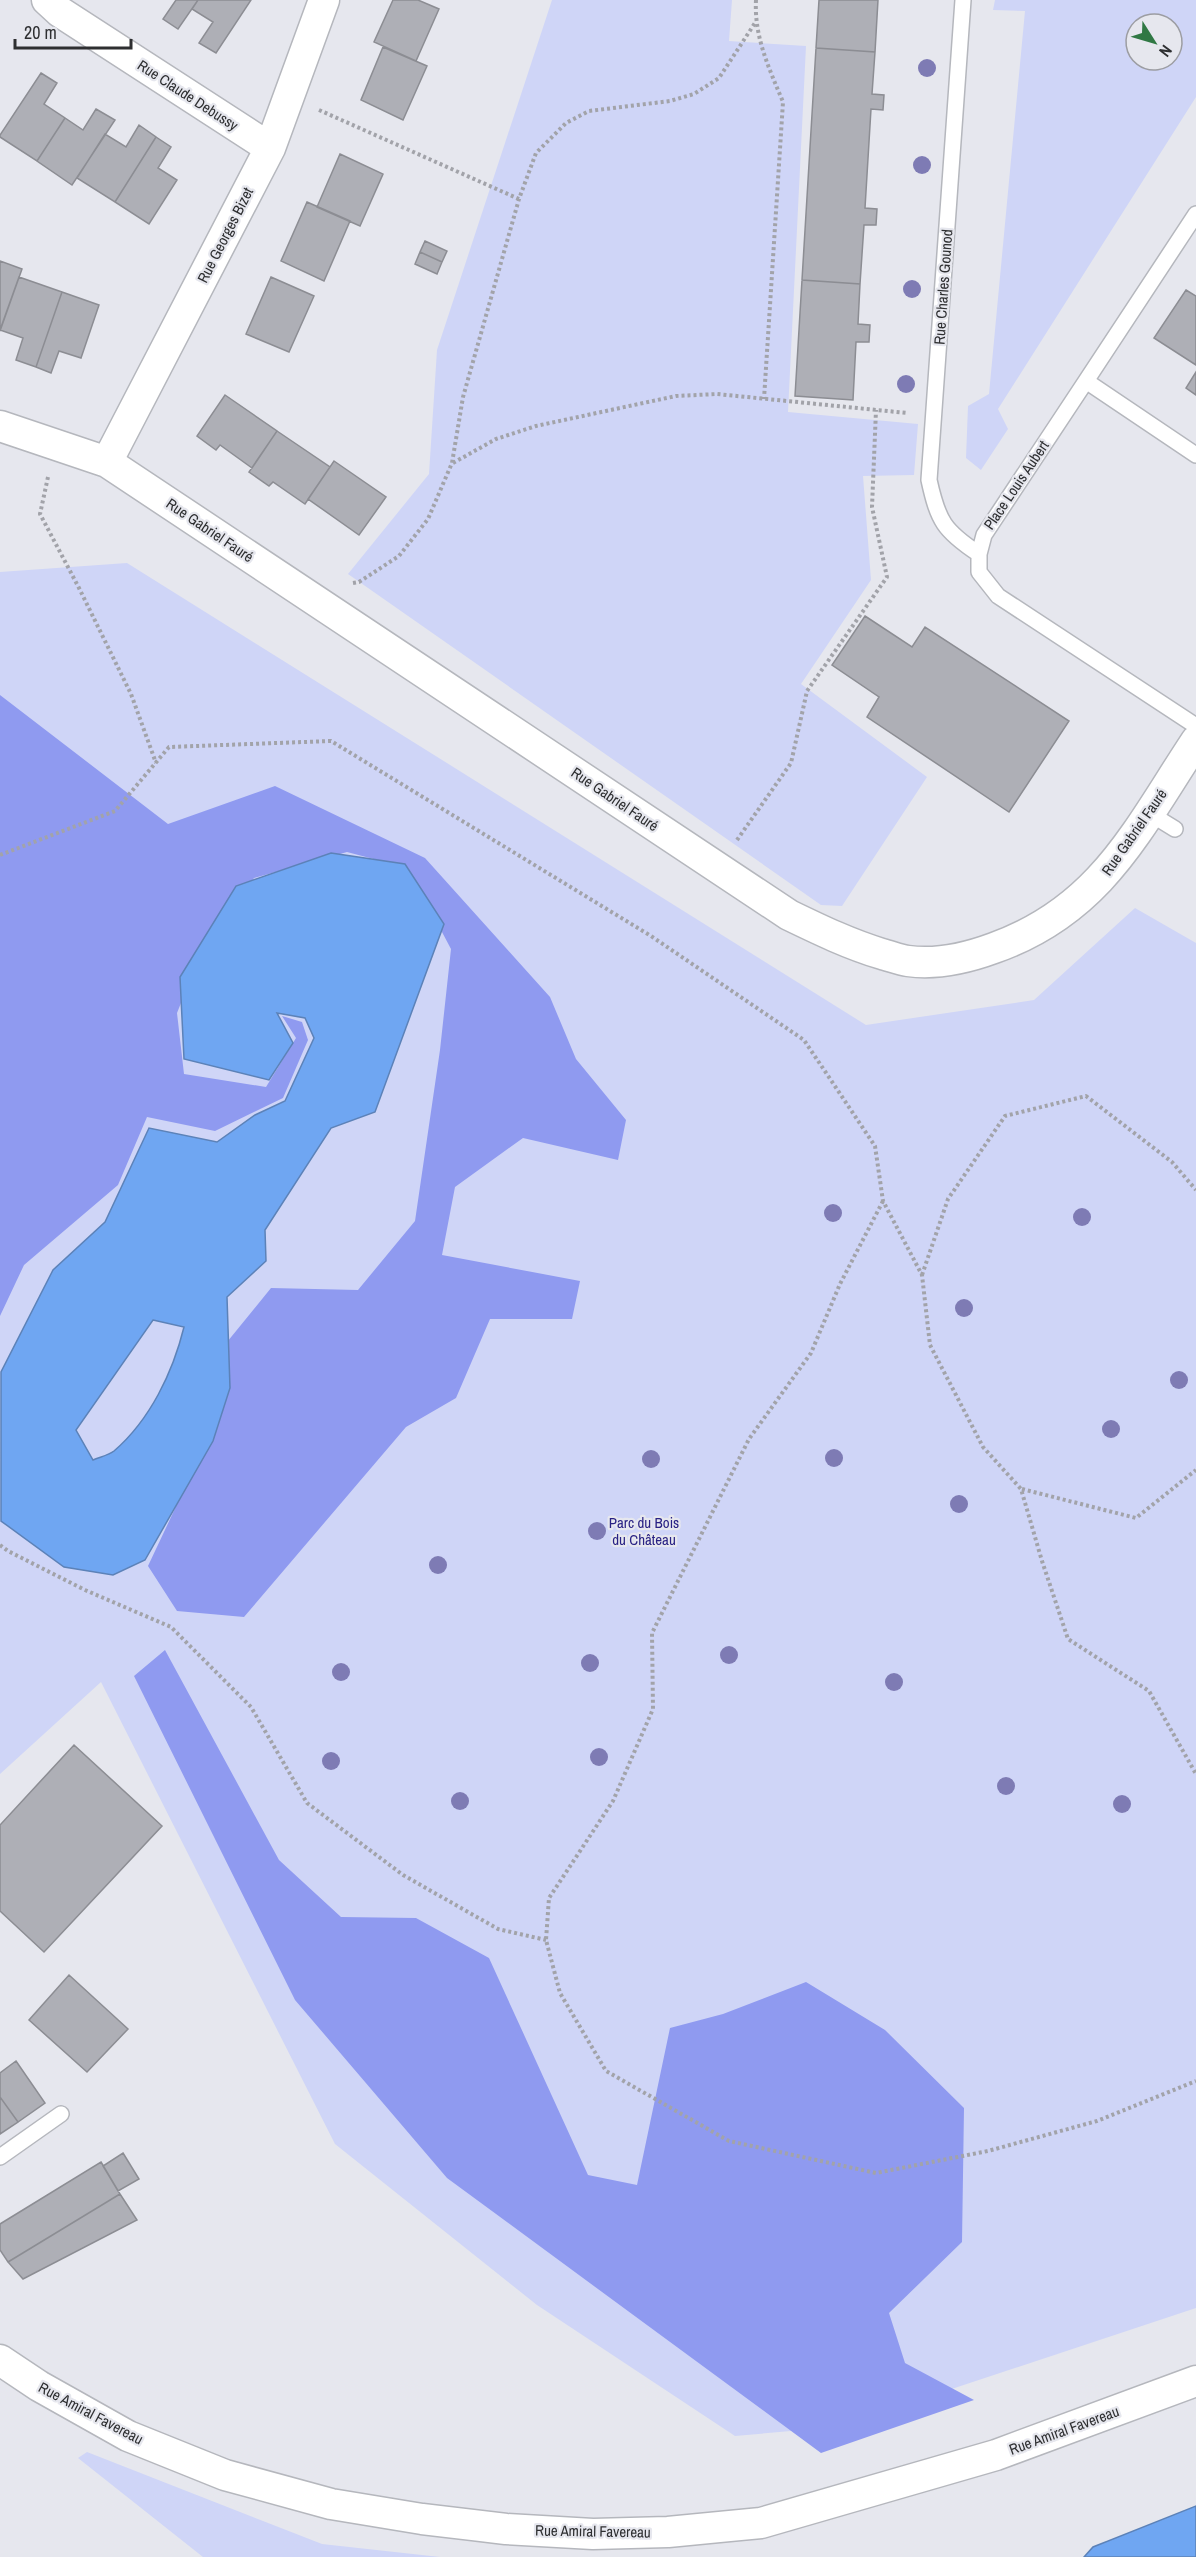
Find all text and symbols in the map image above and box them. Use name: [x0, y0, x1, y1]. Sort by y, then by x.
scale bar: [15, 12, 130, 50]
north arrow: [1124, 12, 1184, 72]
text: 20 m: [24, 20, 57, 45]
text: N: [1154, 41, 1178, 61]
street label: Rue Claude Debussy: [134, 55, 243, 136]
street label: Rue Georges Bizet: [192, 183, 258, 286]
street label: Rue Charles Gounod: [928, 229, 958, 345]
street label: Place Louis Aubert: [978, 436, 1054, 534]
street label: Rue Gabriel Fauré: [162, 493, 258, 567]
street label: Rue Gabriel Fauré: [567, 762, 663, 836]
street label: Rue Gabriel Fauré: [1096, 784, 1172, 880]
park label: Parc du Bois du Château: [609, 1512, 679, 1550]
street label: Rue Amiral Favereau: [35, 2377, 147, 2449]
street label: Rue Amiral Favereau: [1006, 2400, 1122, 2460]
street label: Rue Amiral Favereau: [535, 2519, 651, 2543]

